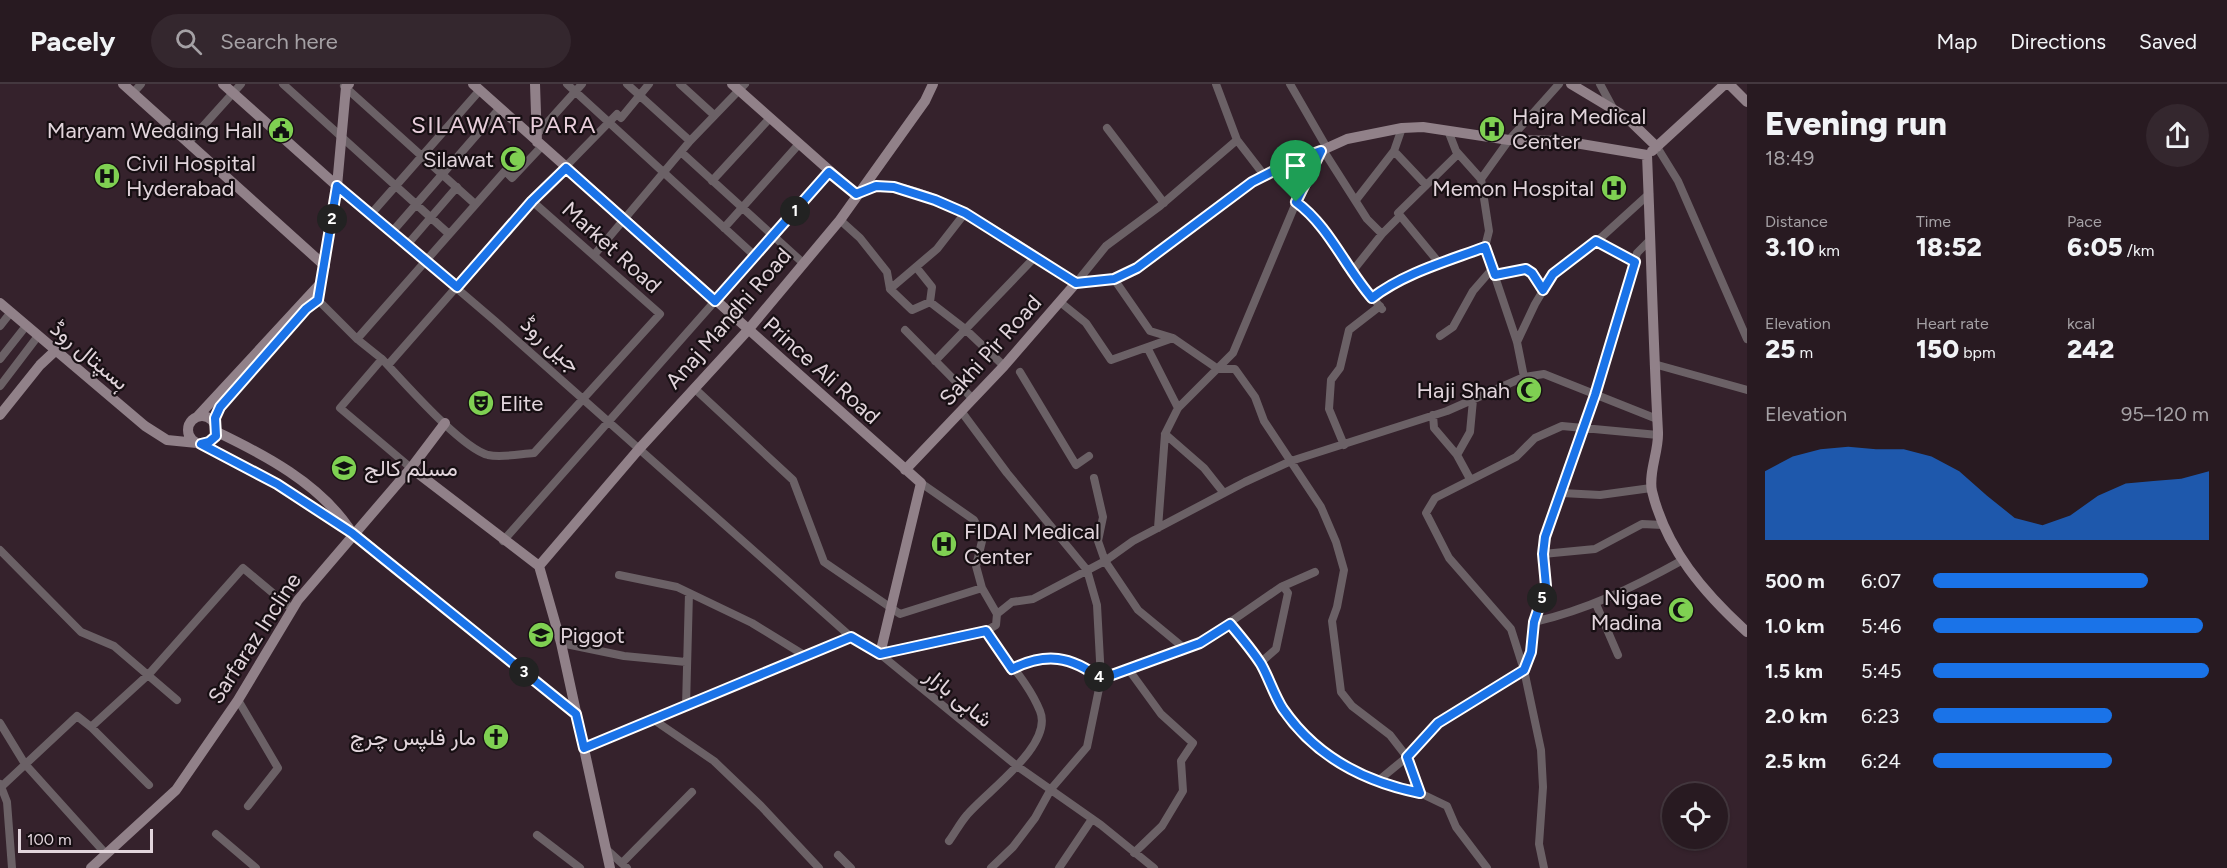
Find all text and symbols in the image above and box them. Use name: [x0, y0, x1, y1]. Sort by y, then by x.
search box: [151, 14, 571, 68]
text: Pacely: [30, 24, 115, 58]
icon: search: [172, 25, 205, 58]
text: Search here: [220, 28, 338, 55]
text: Map: [1936, 29, 1977, 54]
text: Directions: [2010, 29, 2106, 54]
text: Saved: [2139, 29, 2197, 54]
place label: Hajra Medical Center: [1512, 103, 1646, 155]
text: Evening run: [1765, 104, 1947, 143]
button: share: [2146, 104, 2209, 167]
district label: SILAWAT PARA: [411, 110, 597, 139]
hospital icon: Hajra Medical Center: [1477, 114, 1507, 144]
public building icon: Maryam Wedding Hall: [266, 115, 296, 145]
place label: Maryam Wedding Hall: [47, 117, 262, 144]
pin: [1270, 140, 1321, 202]
mosque icon: Silawat: [498, 144, 528, 174]
place label: Silawat: [423, 146, 494, 173]
text: 18:49: [1765, 146, 1814, 170]
icon: arrive: [1279, 149, 1312, 182]
place label: Civil Hospital Hyderabad: [126, 150, 256, 202]
hospital icon: Civil Hospital Hyderabad: [92, 161, 122, 191]
hospital icon: Memon Hospital: [1599, 173, 1629, 203]
place label: Memon Hospital: [1432, 175, 1594, 202]
street label: Market Road: [557, 196, 667, 299]
pin: 1: [780, 196, 810, 226]
text: 1: [792, 201, 798, 220]
pin: 2: [317, 204, 347, 234]
text: 2: [327, 209, 337, 228]
text: Distance: [1765, 212, 1828, 231]
text: Time: [1916, 212, 1951, 231]
text: Pace: [2067, 212, 2102, 231]
text: 3.10: [1765, 231, 1815, 263]
text: 18:52: [1916, 231, 1982, 263]
text: 6:05: [2067, 231, 2123, 263]
text: km: [1815, 241, 1840, 260]
text: /km: [2123, 241, 2154, 260]
street label: Anaj Mandhi Road: [660, 242, 797, 394]
street label: Sakhi Pir Road: [934, 289, 1047, 411]
street label: جیل روڈ: [515, 311, 586, 378]
street label: Prince Ali Road: [758, 311, 886, 430]
text: Elevation: [1765, 314, 1831, 333]
text: Heart rate: [1916, 314, 1989, 333]
text: kcal: [2067, 314, 2095, 333]
street label: ہسپتال روڈ: [44, 315, 134, 397]
text: 25: [1765, 333, 1795, 365]
text: 150: [1916, 333, 1959, 365]
text: 242: [2067, 333, 2114, 365]
text: m: [1795, 343, 1813, 362]
text: bpm: [1959, 343, 1996, 362]
mosque icon: Haji Shah: [1514, 375, 1544, 405]
place label: Haji Shah: [1417, 377, 1510, 404]
theatre icon: Elite: [466, 388, 496, 418]
place label: Elite: [500, 390, 543, 417]
text: Elevation: [1765, 402, 1847, 426]
text: 95–120 m: [2121, 402, 2209, 426]
school or university icon: مسلم کالج: [329, 453, 359, 483]
place label: مسلم کالج: [364, 455, 458, 483]
place label: FIDAI Medical Center: [964, 518, 1100, 570]
hospital icon: FIDAI Medical Center: [929, 529, 959, 559]
street label: Sarfaraz Incline: [202, 568, 307, 709]
text: 500 m: [1765, 569, 1825, 593]
text: 6:07: [1861, 569, 1901, 593]
pin: 5: [1527, 583, 1557, 613]
place label: Nigae Madina: [1591, 584, 1662, 636]
text: 5: [1537, 588, 1547, 607]
mosque icon: Nigae Madina: [1666, 595, 1696, 625]
text: 1.0 km: [1765, 614, 1824, 638]
text: 5:46: [1861, 614, 1901, 638]
school or university icon: Piggot: [526, 620, 556, 650]
place label: Piggot: [560, 622, 625, 649]
pin: 3: [509, 657, 539, 687]
text: 1.5 km: [1765, 659, 1823, 683]
text: 5:45: [1861, 659, 1901, 683]
street label: شاہی بازار: [918, 661, 998, 734]
text: 3: [520, 662, 528, 681]
pin: 4: [1084, 662, 1114, 692]
text: 4: [1094, 667, 1104, 686]
text: 2.0 km: [1765, 704, 1827, 728]
text: 6:23: [1861, 704, 1899, 728]
church icon: مار فلپس چرچ: [481, 722, 511, 752]
place label: مار فلپس چرچ: [350, 724, 476, 752]
text: 2.5 km: [1765, 749, 1826, 773]
text: 6:24: [1861, 749, 1901, 773]
map controls: [1662, 783, 1728, 849]
button: locate: [1662, 783, 1728, 849]
scale bar: [18, 826, 153, 854]
text: 100 m: [27, 830, 72, 849]

